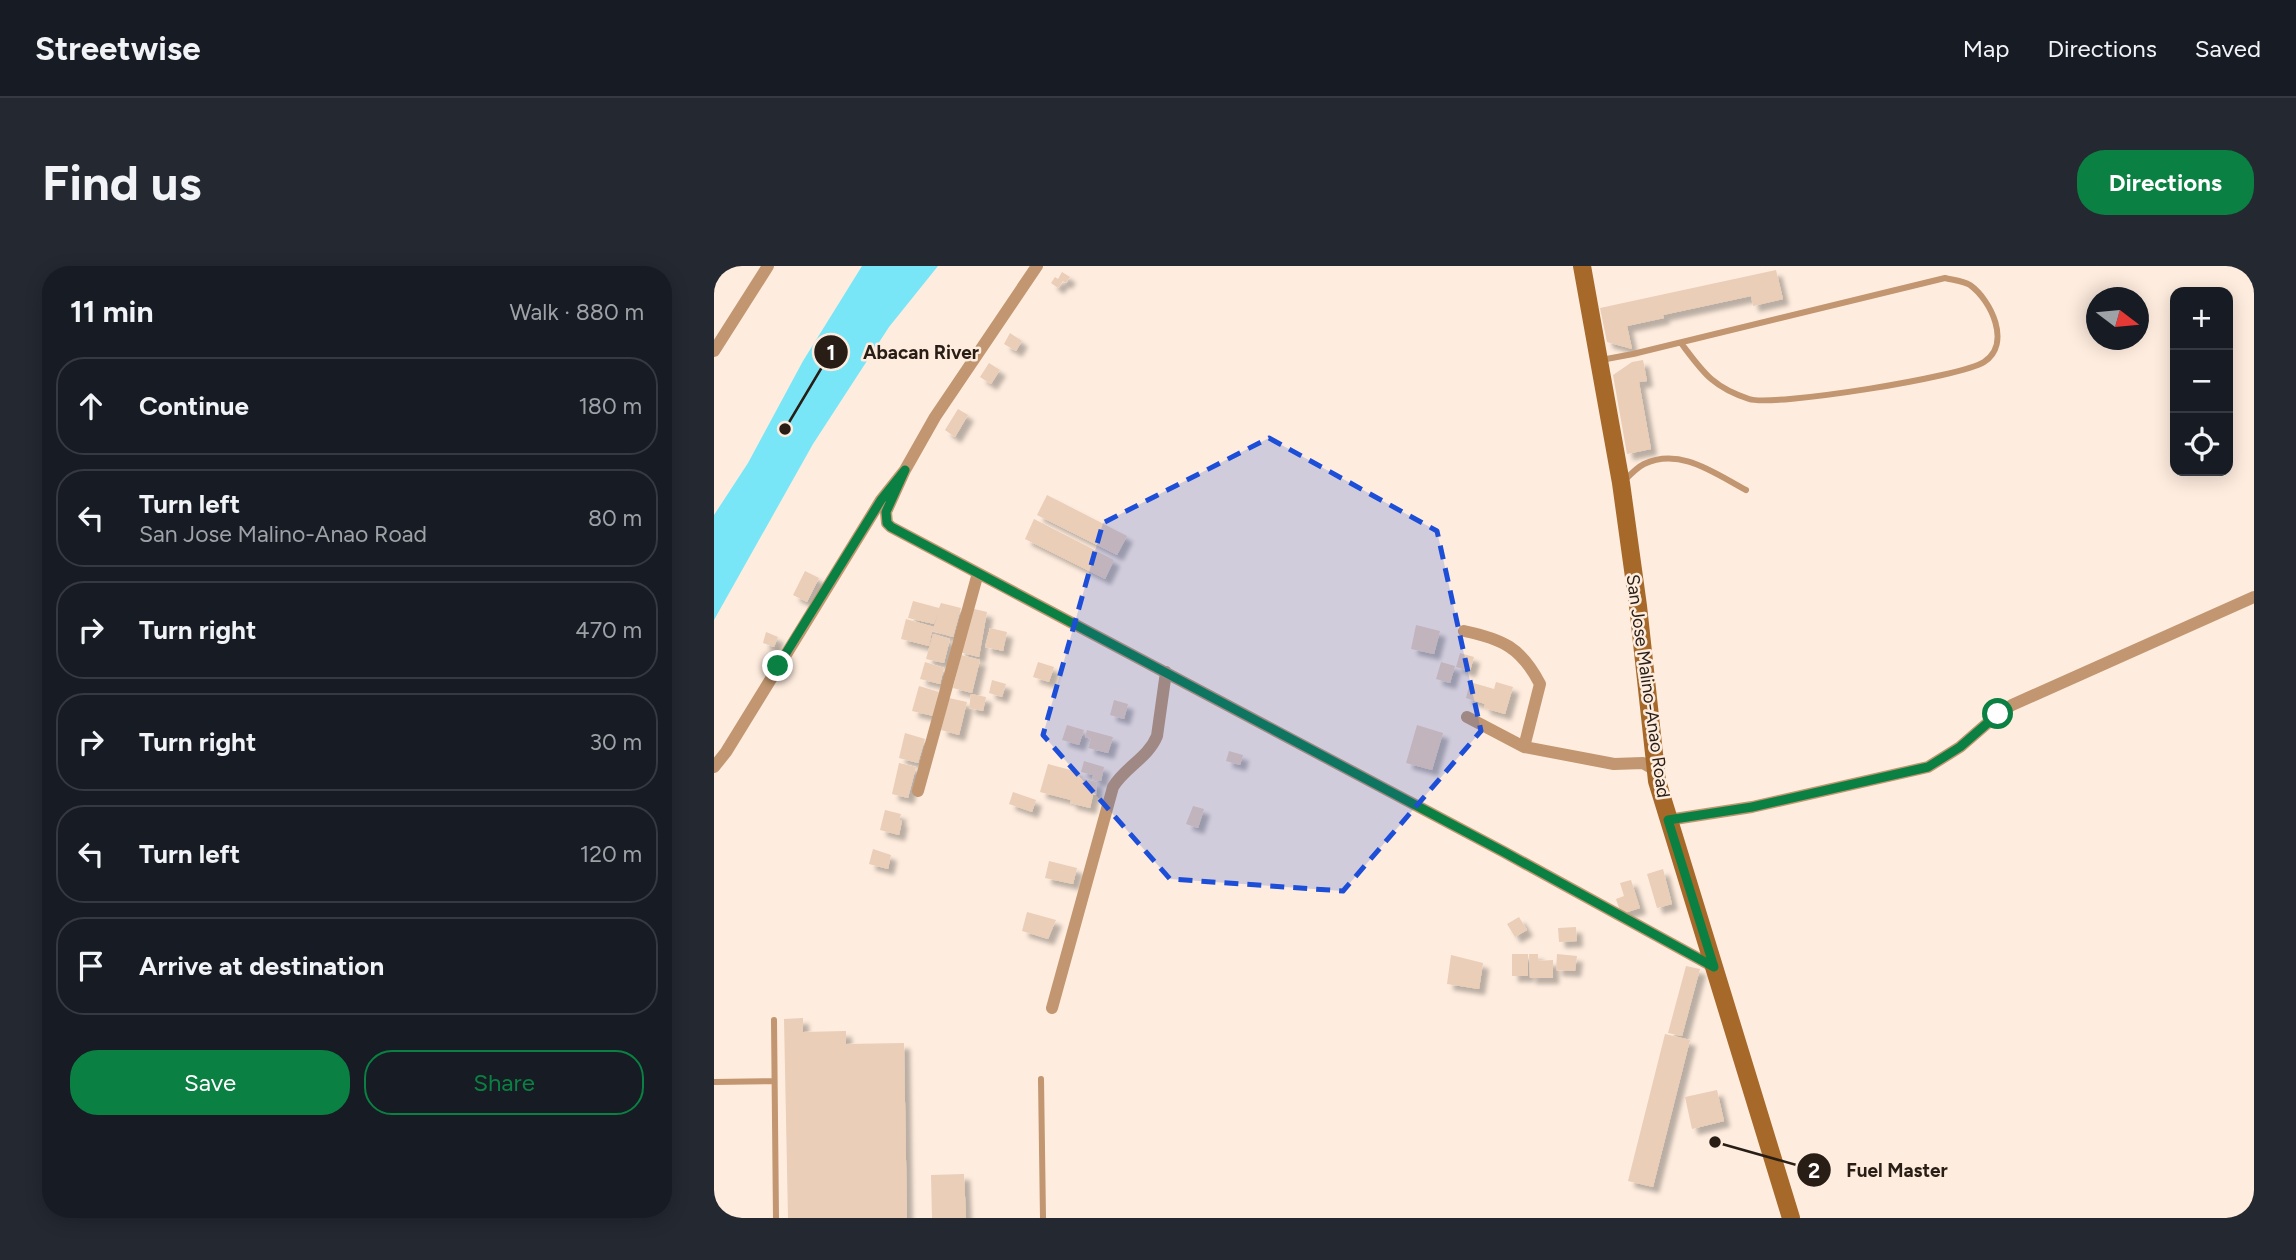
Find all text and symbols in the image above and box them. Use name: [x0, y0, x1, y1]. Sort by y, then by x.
text: Streetwise: [35, 29, 201, 68]
text: Map: [1963, 34, 2009, 63]
text: Directions: [2047, 34, 2157, 63]
text: Saved: [2195, 34, 2261, 63]
button: Directions: [2077, 150, 2254, 215]
text: Find us: [42, 153, 201, 212]
north arrow: [2086, 287, 2149, 350]
map controls: [2170, 287, 2233, 476]
button: +: [2170, 287, 2233, 350]
text: 11 min: [70, 293, 154, 330]
text: Walk · 880 m: [509, 298, 644, 326]
callout: Abacan River: [814, 332, 993, 372]
text: 1: [827, 340, 835, 365]
text: Abacan River: [863, 341, 979, 364]
button: −: [2170, 350, 2233, 413]
icon: ahead: [72, 387, 110, 425]
text: Continue: [139, 390, 249, 422]
text: 180 m: [578, 392, 642, 420]
button: locate: [2170, 413, 2233, 476]
text: Turn left: [139, 488, 240, 520]
icon: left: [72, 499, 110, 537]
text: 80 m: [588, 504, 642, 532]
text: San Jose Malino-Anao Road: [139, 520, 427, 548]
street label: San Jose Malino-Anao Road: [1621, 573, 1675, 799]
icon: right: [72, 611, 110, 649]
text: Turn right: [139, 614, 256, 646]
text: 470 m: [575, 616, 642, 644]
route end: [762, 650, 793, 681]
route start: [1982, 698, 2013, 729]
icon: right: [72, 723, 110, 761]
text: Turn right: [139, 726, 256, 758]
text: 30 m: [589, 728, 642, 756]
icon: left: [72, 835, 110, 873]
text: Turn left: [139, 838, 240, 870]
text: 120 m: [580, 840, 642, 868]
icon: arrive: [72, 947, 110, 985]
text: Arrive at destination: [139, 950, 384, 982]
button: Save: [70, 1050, 350, 1115]
button: Share: [364, 1050, 644, 1115]
callout: Fuel Master: [1797, 1150, 1961, 1190]
text: 2: [1808, 1158, 1820, 1183]
text: Fuel Master: [1846, 1159, 1948, 1182]

